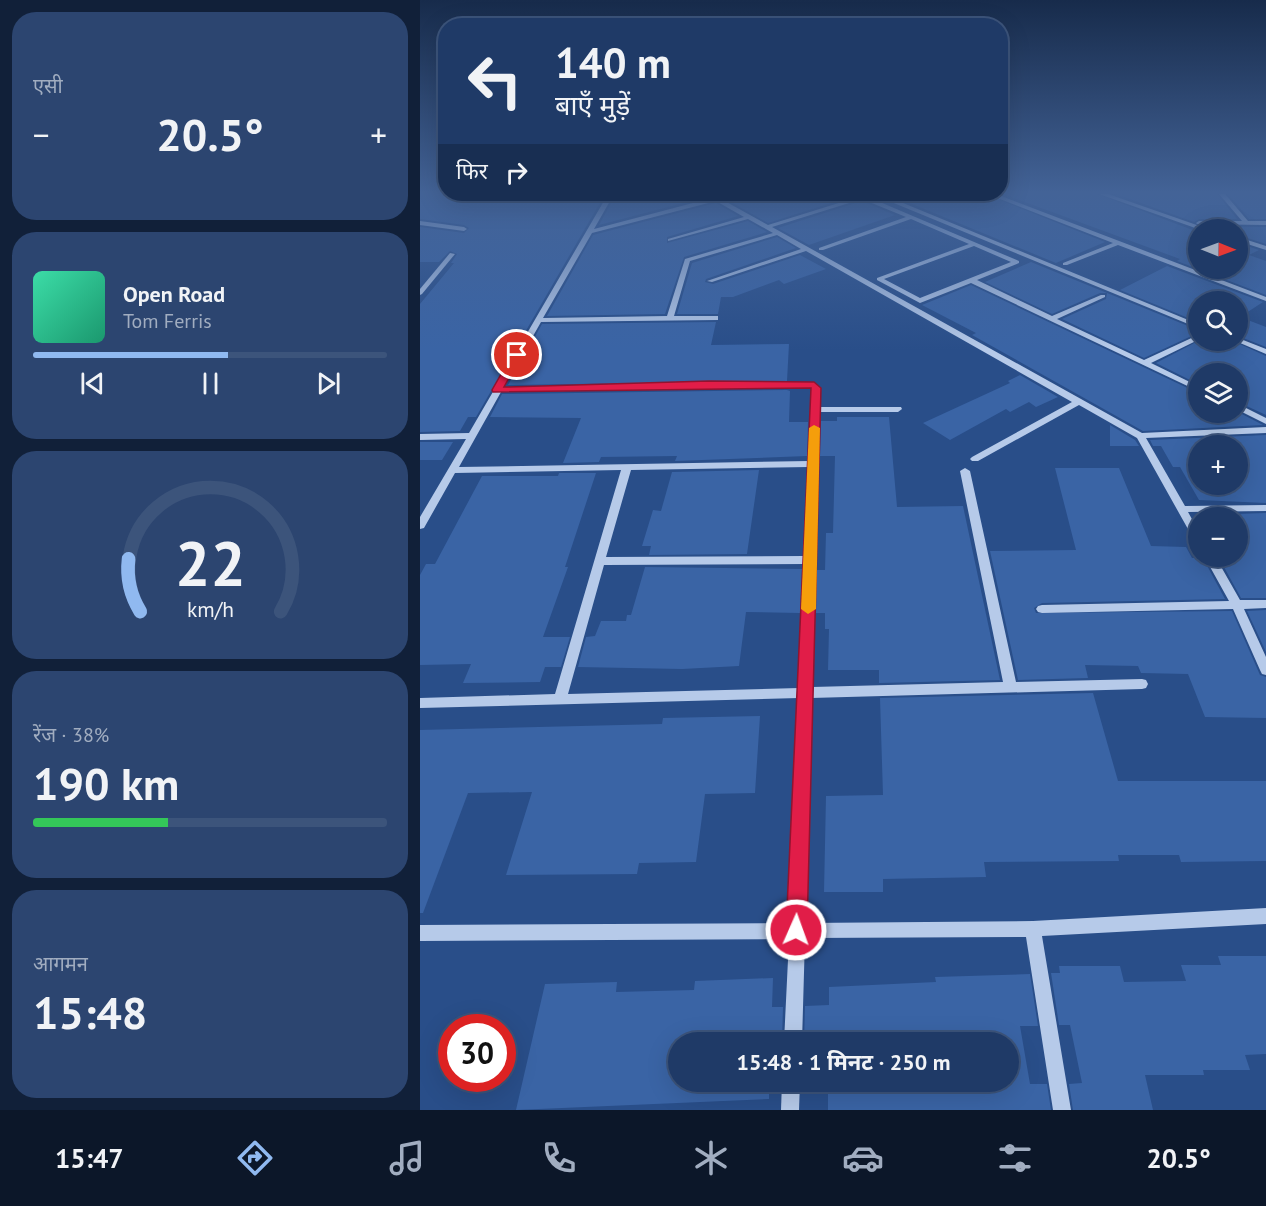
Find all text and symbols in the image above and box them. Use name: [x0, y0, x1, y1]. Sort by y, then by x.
text: 140 m: [555, 35, 671, 90]
icon: left: [456, 42, 534, 120]
text: एसी: [33, 73, 63, 99]
text: बाएँ मुड़ें: [555, 88, 630, 122]
text: 20.5°: [156, 105, 264, 163]
text: −: [33, 113, 50, 156]
text: +: [370, 113, 387, 156]
icon: right: [500, 156, 533, 189]
text: फिर: [456, 157, 488, 185]
north arrow: [1188, 219, 1248, 279]
map controls: [1188, 219, 1248, 567]
text: Open Road: [123, 280, 225, 308]
button: search: [1188, 291, 1248, 351]
text: Tom Ferris: [123, 308, 212, 334]
pin: [491, 329, 542, 380]
icon: arrive: [500, 338, 533, 371]
button: layers: [1188, 363, 1248, 423]
icon: previous: [76, 367, 109, 400]
icon: pause: [194, 367, 227, 400]
icon: next: [312, 367, 345, 400]
button: +: [1188, 435, 1248, 495]
button: −: [1188, 507, 1248, 567]
text: 22: [175, 522, 245, 603]
text: km/h: [186, 595, 233, 623]
text: रेंज · 38%: [33, 722, 109, 748]
text: 190 km: [33, 754, 179, 812]
position arrow: [764, 898, 828, 962]
text: आगमन: [33, 951, 88, 977]
text: 15:48: [33, 983, 147, 1041]
speed limit sign: 30: [438, 1014, 516, 1092]
text: 15:48 · 1 मिनट · 250 m: [736, 1048, 951, 1076]
icon: directions: [234, 1137, 276, 1179]
icon: music: [386, 1137, 428, 1179]
icon: phone: [538, 1137, 580, 1179]
icon: climate: [690, 1137, 732, 1179]
icon: car: [842, 1137, 884, 1179]
icon: filters: [994, 1137, 1036, 1179]
text: 15:47: [55, 1141, 124, 1175]
text: 20.5°: [1147, 1141, 1211, 1175]

